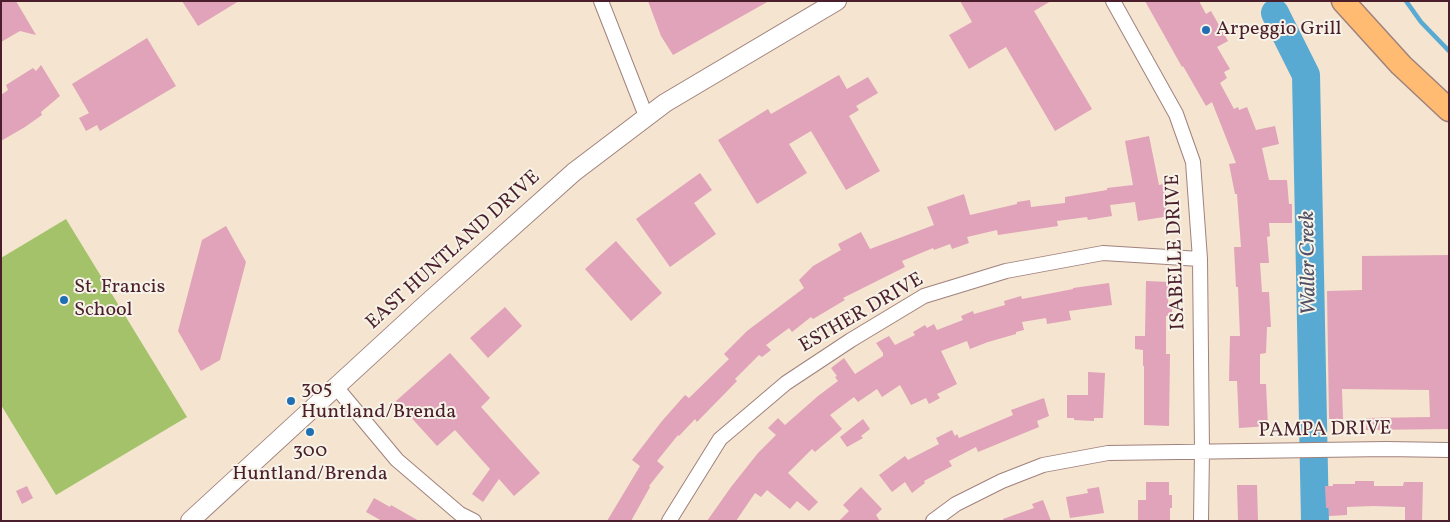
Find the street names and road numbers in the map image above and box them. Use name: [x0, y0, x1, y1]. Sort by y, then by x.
street label: EAST HUNTLAND DRIVE: [362, 166, 546, 336]
street label: ISABELLE DRIVE: [1162, 174, 1192, 330]
street label: ESTHER DRIVE: [796, 269, 928, 359]
street label: PAMPA DRIVE: [1258, 418, 1392, 444]

